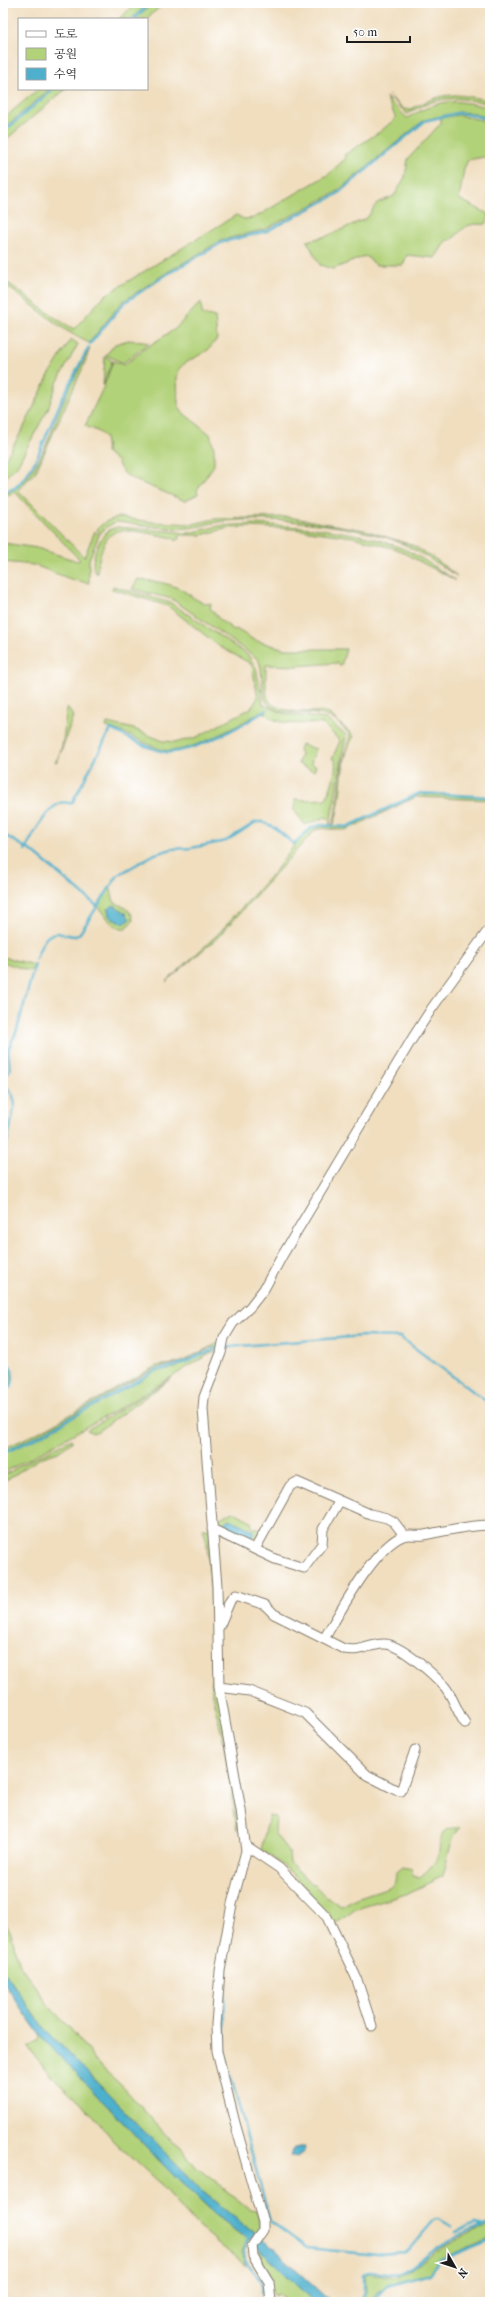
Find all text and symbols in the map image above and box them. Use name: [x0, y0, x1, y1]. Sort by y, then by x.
legend: [18, 18, 148, 90]
scale bar: [347, 18, 410, 44]
text: 50 m: [353, 25, 377, 39]
text: 도로: [54, 27, 78, 41]
text: 공원: [54, 47, 77, 61]
text: 수역: [54, 67, 77, 81]
north arrow: [435, 2247, 475, 2287]
text: N: [454, 2266, 470, 2281]

